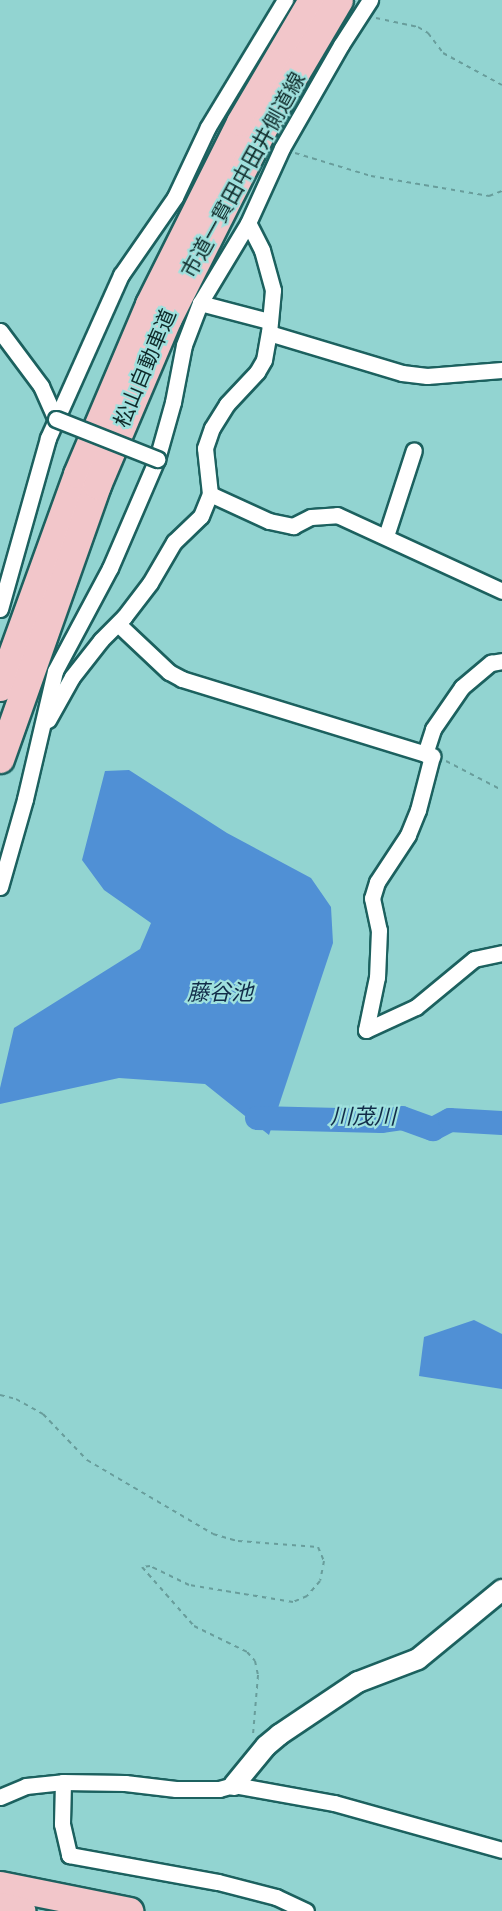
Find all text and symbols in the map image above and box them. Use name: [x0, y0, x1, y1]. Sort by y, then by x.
street label: 市道一貫田中田井側道線: [178, 69, 312, 283]
street label: 松山自動車道: [111, 306, 183, 432]
water label: 藤谷池: [187, 982, 253, 1008]
water label: 川茂川: [330, 1106, 396, 1132]

